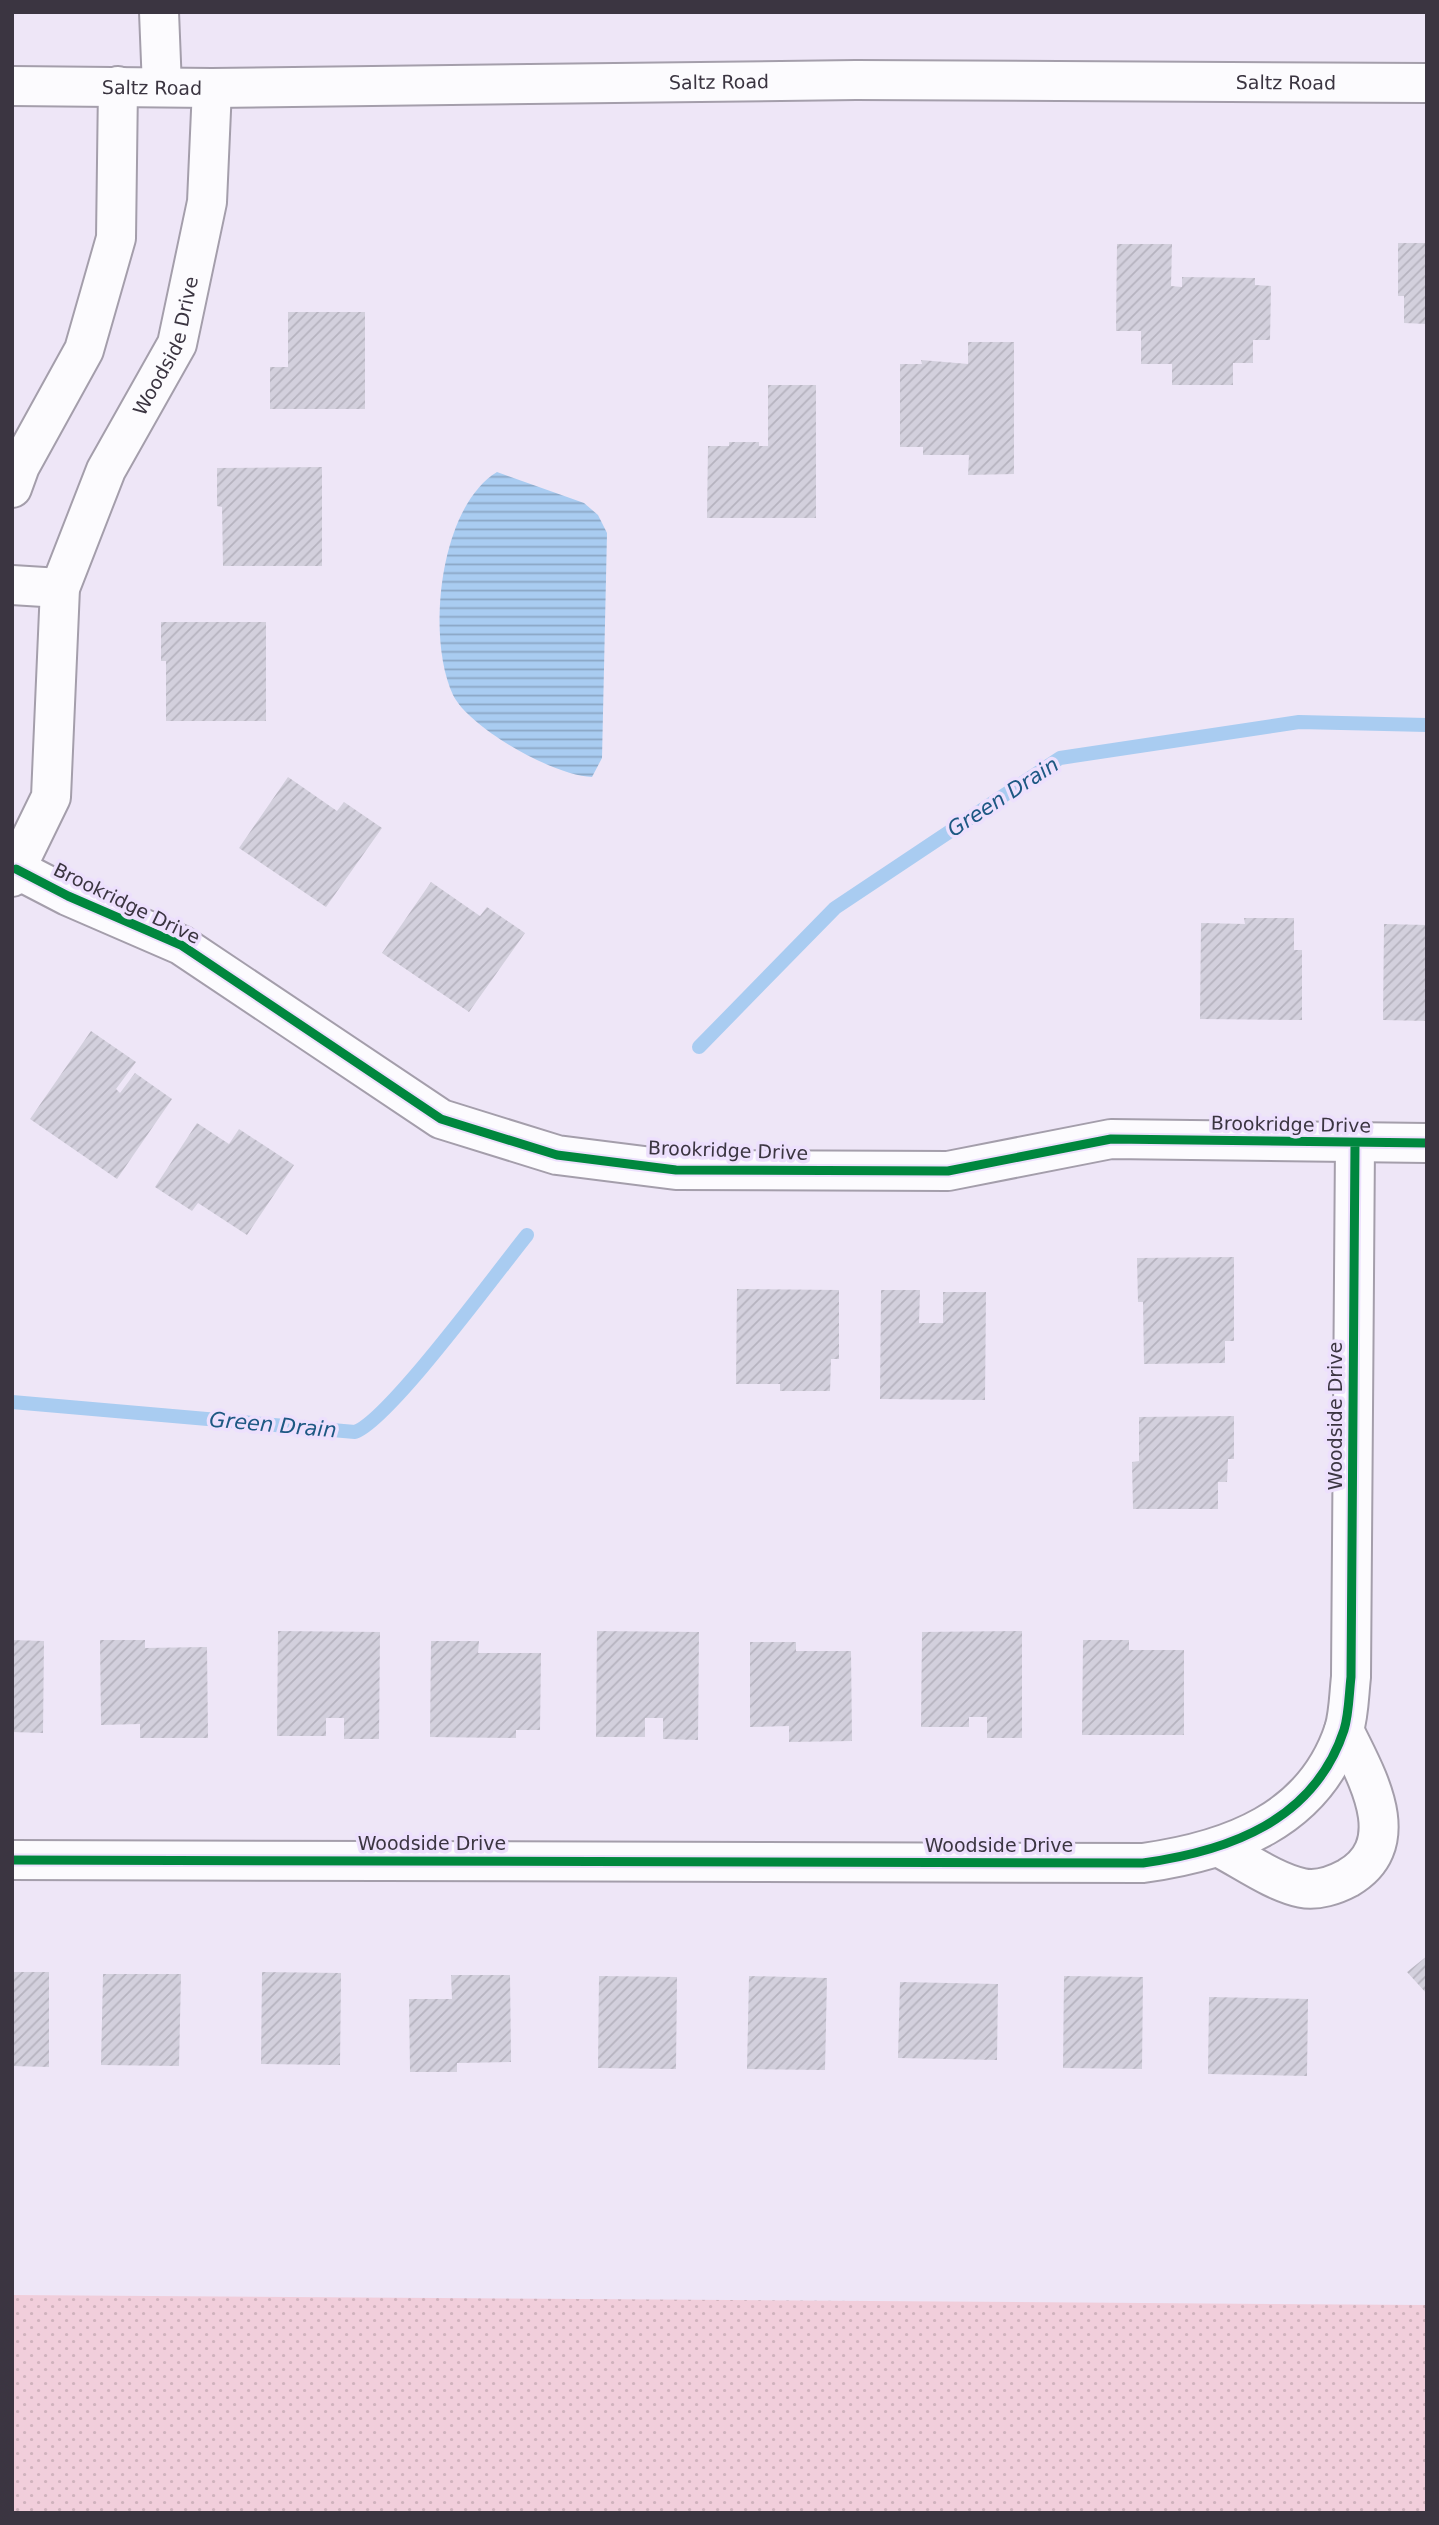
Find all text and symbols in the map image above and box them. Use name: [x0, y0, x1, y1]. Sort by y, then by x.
street label: Saltz Road: [669, 70, 769, 93]
street label: Saltz Road: [1236, 71, 1336, 94]
street label: Saltz Road: [102, 76, 202, 99]
street label: Woodside Drive: [128, 274, 202, 419]
water label: Green Drain: [943, 752, 1063, 842]
street label: Brookridge Drive: [50, 858, 204, 948]
street label: Brookridge Drive: [1211, 1112, 1371, 1136]
street label: Brookridge Drive: [648, 1136, 808, 1164]
street label: Woodside Drive: [1324, 1342, 1346, 1490]
water label: Green Drain: [208, 1407, 338, 1443]
street label: Woodside Drive: [358, 1832, 506, 1854]
street label: Woodside Drive: [925, 1834, 1073, 1856]

